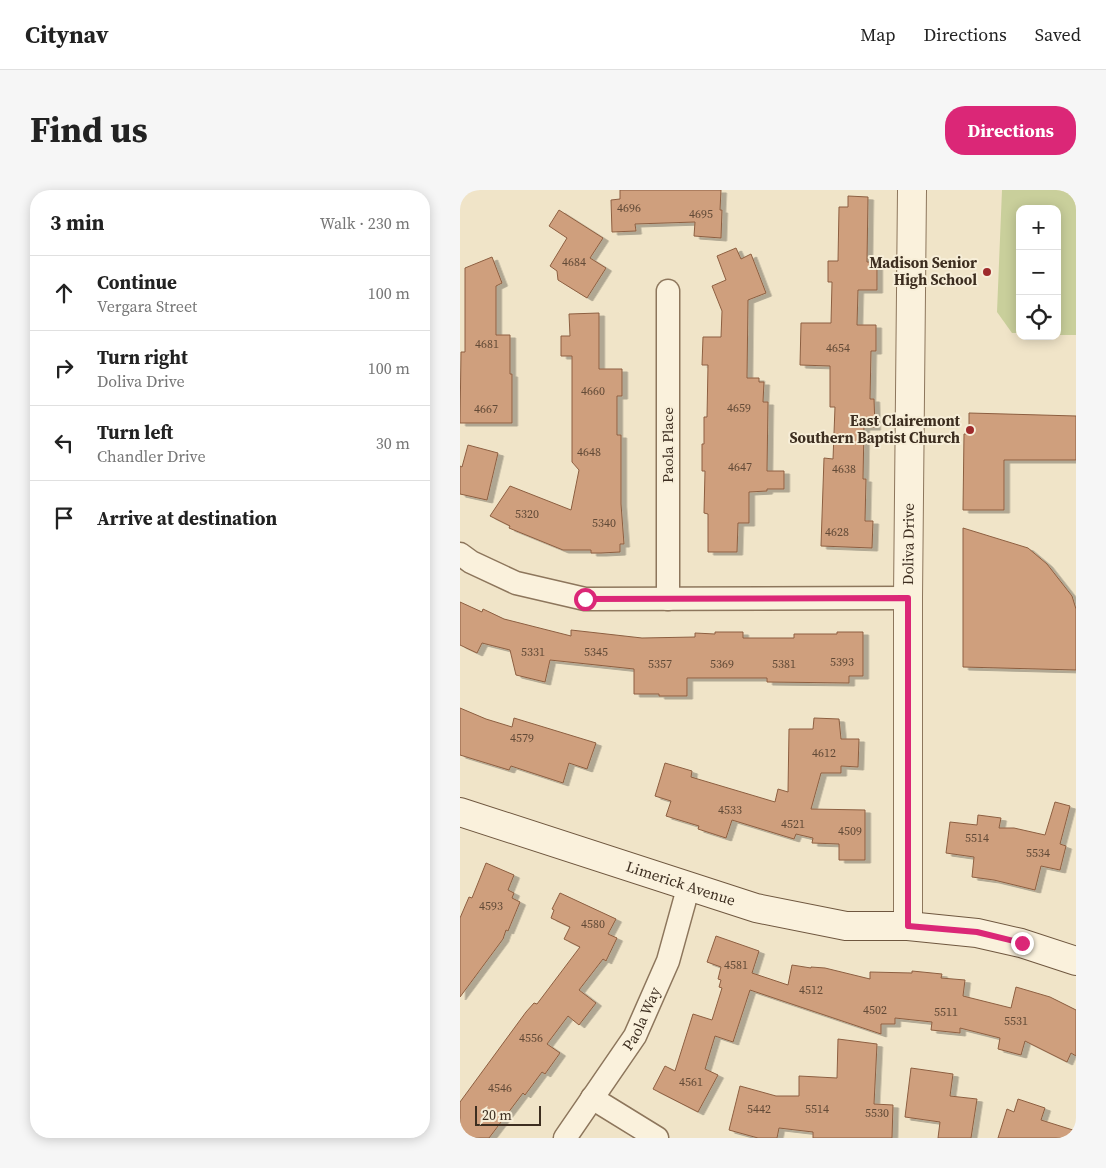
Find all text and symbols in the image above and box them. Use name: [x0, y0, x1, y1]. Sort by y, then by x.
text: Citynav: [25, 18, 109, 51]
text: Map: [860, 22, 896, 47]
text: Directions: [924, 22, 1007, 47]
text: Saved: [1035, 22, 1081, 47]
text: Find us: [30, 106, 148, 154]
button: Directions: [945, 106, 1076, 155]
house number: 4696: [617, 200, 641, 216]
map controls: [1016, 205, 1061, 340]
button: +: [1016, 205, 1061, 250]
house number: 4695: [689, 206, 713, 222]
text: 3 min: [50, 208, 105, 237]
text: Walk · 230 m: [320, 212, 410, 234]
button: −: [1016, 250, 1061, 295]
place label: Madison Senior High School: [869, 252, 977, 290]
house number: 4684: [562, 254, 586, 270]
marker: Madison Senior High School: [981, 266, 993, 278]
text: Continue: [97, 269, 177, 295]
icon: ahead: [50, 279, 78, 307]
text: 100 m: [368, 282, 410, 304]
text: Vergara Street: [97, 295, 197, 317]
button: locate: [1016, 295, 1061, 340]
house number: 4681: [475, 336, 499, 352]
house number: 4654: [826, 340, 850, 356]
text: Turn right: [97, 344, 188, 370]
icon: right: [50, 354, 78, 382]
text: 100 m: [368, 357, 410, 379]
text: Doliva Drive: [97, 370, 185, 392]
house number: 4660: [581, 383, 605, 399]
house number: 4659: [727, 400, 751, 416]
house number: 4667: [474, 401, 498, 417]
street label: Paola Place: [657, 407, 678, 483]
place label: East Clairemont Southern Baptist Church: [789, 410, 961, 448]
text: Turn left: [97, 419, 173, 445]
marker: East Clairemont Southern Baptist Church: [964, 424, 976, 436]
icon: left: [50, 429, 78, 457]
text: 30 m: [376, 432, 410, 454]
house number: 4648: [577, 444, 601, 460]
text: Chandler Drive: [97, 445, 206, 467]
house number: 4647: [728, 459, 752, 475]
house number: 4638: [832, 461, 856, 477]
street label: Doliva Drive: [897, 502, 919, 585]
icon: arrive: [50, 504, 78, 532]
text: Arrive at destination: [97, 505, 277, 531]
house number: 5320: [515, 506, 539, 522]
house number: 5340: [592, 515, 616, 531]
house number: 4628: [825, 524, 849, 540]
route start: [574, 588, 597, 611]
house number: 5331: [521, 644, 545, 660]
house number: 5345: [584, 644, 608, 660]
house number: 5393: [830, 654, 854, 670]
house number: 5357: [648, 656, 672, 672]
house number: 5369: [710, 656, 734, 672]
house number: 5381: [772, 656, 796, 672]
house number: 4579: [510, 730, 534, 746]
house number: 4612: [812, 745, 836, 761]
house number: 4533: [718, 802, 742, 818]
house number: 4521: [781, 816, 805, 832]
house number: 4509: [838, 823, 862, 839]
house number: 5514: [965, 830, 989, 846]
house number: 5534: [1026, 845, 1050, 861]
street label: Limerick Avenue: [624, 856, 738, 911]
house number: 4593: [479, 898, 503, 914]
house number: 4580: [581, 916, 605, 932]
route end: [1011, 932, 1034, 955]
house number: 4581: [724, 957, 748, 973]
house number: 4512: [799, 982, 823, 998]
street label: Paola Way: [617, 983, 665, 1055]
house number: 4502: [863, 1002, 887, 1018]
house number: 5511: [934, 1004, 958, 1020]
house number: 5531: [1004, 1013, 1028, 1029]
house number: 4556: [519, 1030, 543, 1046]
house number: 4561: [679, 1074, 703, 1090]
house number: 4546: [488, 1080, 512, 1096]
house number: 5442: [747, 1101, 771, 1117]
house number: 5514: [805, 1101, 829, 1117]
scale bar: [475, 1103, 541, 1126]
text: 20 m: [482, 1105, 512, 1125]
house number: 5530: [865, 1105, 889, 1121]

